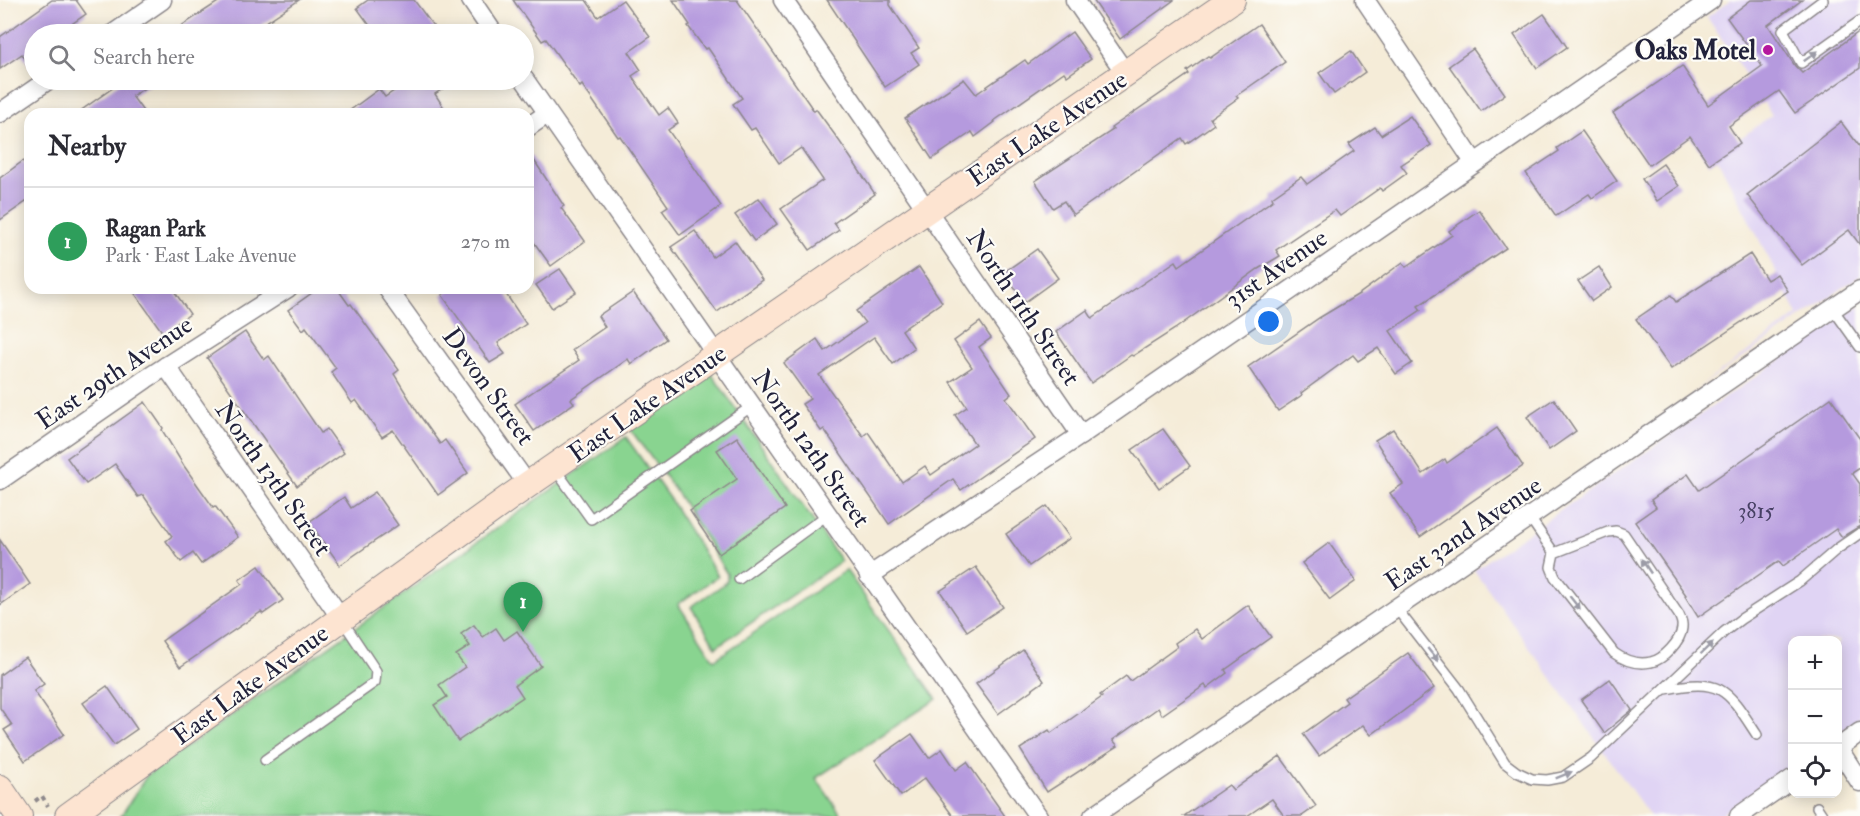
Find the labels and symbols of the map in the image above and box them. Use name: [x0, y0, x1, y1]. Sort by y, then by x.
place label: Oaks Motel: [1634, 35, 1756, 67]
marker: Oaks Motel: [1761, 43, 1775, 57]
one-way arrow: [1804, 50, 1819, 62]
street label: East Lake Avenue: [962, 64, 1133, 194]
street label: 31st Avenue: [1219, 222, 1334, 316]
street label: North 11th Street: [959, 224, 1087, 392]
your location: [1254, 307, 1283, 336]
street label: East 29th Avenue: [30, 309, 199, 437]
street label: Devon Street: [435, 322, 541, 451]
street label: East Lake Avenue: [562, 337, 733, 470]
street label: North 12th Street: [745, 364, 877, 534]
street label: North 13th Street: [208, 395, 338, 562]
street label: East 32nd Avenue: [1379, 470, 1548, 598]
house number: 3815: [1738, 497, 1774, 525]
one-way arrow: [1640, 559, 1652, 575]
pin: 1: [504, 582, 542, 632]
one-way arrow: [1569, 595, 1582, 611]
street label: East Lake Avenue: [166, 617, 335, 752]
one-way arrow: [1699, 642, 1713, 656]
one-way arrow: [1426, 647, 1439, 663]
one-way arrow: [1556, 770, 1574, 780]

